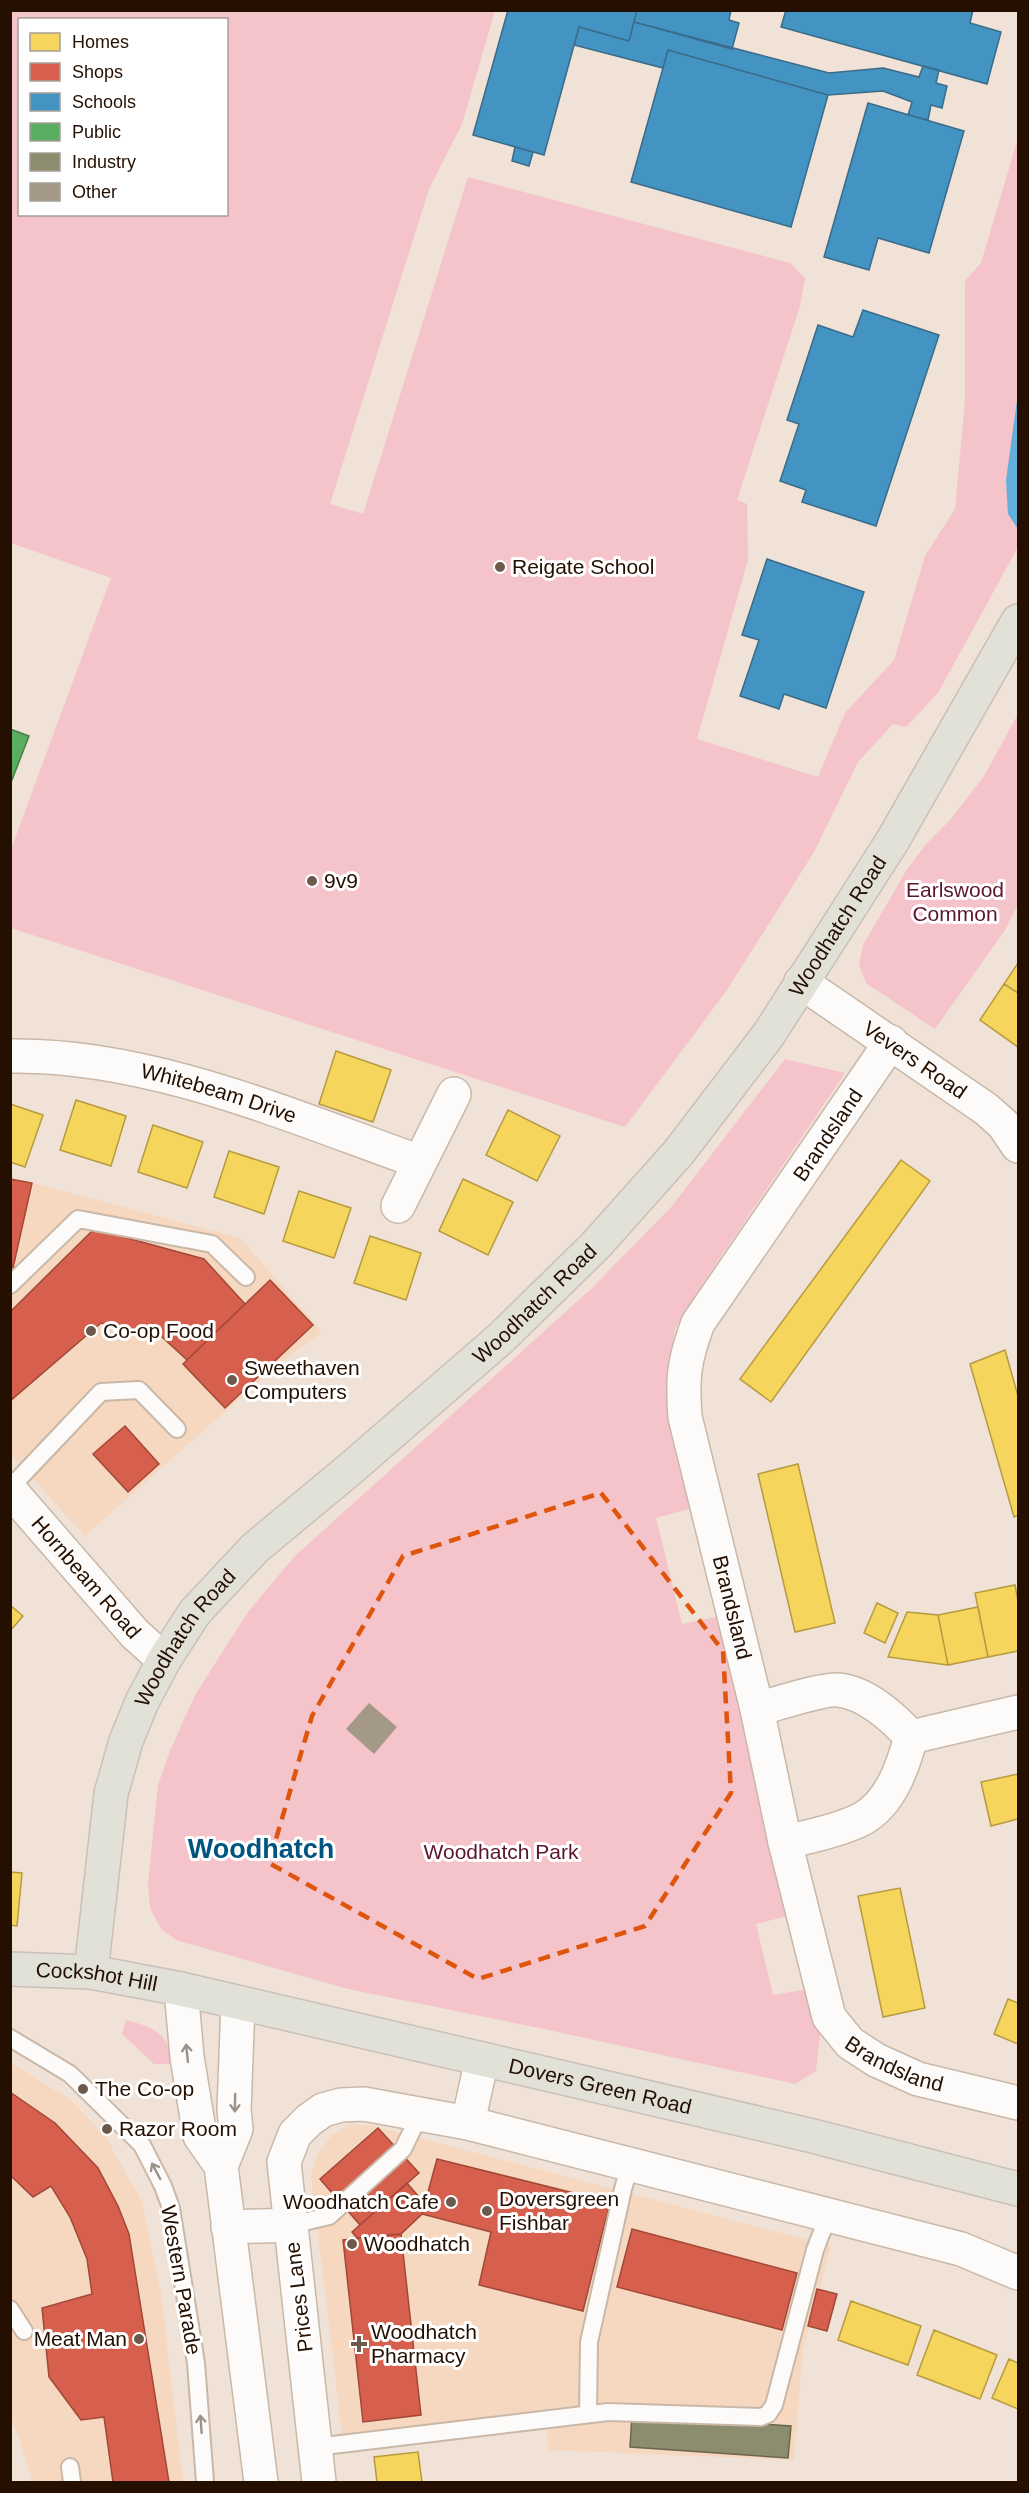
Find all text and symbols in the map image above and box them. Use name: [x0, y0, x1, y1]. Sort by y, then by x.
legend: [18, 18, 228, 216]
text: Homes: [72, 32, 129, 52]
text: Shops: [72, 62, 123, 82]
text: Schools: [72, 92, 136, 112]
text: Public: [72, 122, 121, 142]
text: Industry: [72, 152, 136, 172]
text: Other: [72, 182, 117, 202]
place label: Reigate School: [512, 555, 654, 578]
marker: Reigate School: [493, 560, 507, 574]
street label: Woodhatch Road: [784, 852, 891, 1000]
place label: 9v9: [324, 869, 358, 892]
marker: 9v9: [305, 874, 319, 888]
park label: Earlswood Common: [906, 878, 1004, 925]
street label: Vevers Road: [859, 1016, 971, 1103]
street label: Whitebeam Drive: [139, 1059, 300, 1127]
street label: Brandsland: [788, 1084, 867, 1185]
street label: Woodhatch Road: [468, 1239, 601, 1368]
place label: Co-op Food: [103, 1319, 214, 1342]
marker: Co-op Food: [84, 1324, 98, 1338]
place label: Sweethaven Computers: [244, 1356, 360, 1403]
marker: Sweethaven Computers: [225, 1373, 239, 1387]
street label: Hornbeam Road: [27, 1512, 146, 1643]
street label: Brandsland: [709, 1553, 756, 1662]
street label: Woodhatch Road: [130, 1564, 240, 1710]
district label: Woodhatch: [188, 1834, 334, 1864]
park label: Woodhatch Park: [424, 1840, 579, 1863]
street label: Cockshot Hill: [35, 1958, 159, 1995]
street label: Brandsland: [841, 2031, 946, 2096]
one-way arrow: [181, 2043, 192, 2063]
street label: Dovers Green Road: [507, 2054, 694, 2118]
place label: The Co-op: [95, 2077, 194, 2100]
marker: The Co-op: [76, 2082, 90, 2096]
one-way arrow: [229, 2093, 241, 2113]
place label: Razor Room: [119, 2117, 237, 2140]
marker: Razor Room: [100, 2122, 114, 2136]
one-way arrow: [150, 2163, 161, 2181]
place label: Doversgreen Fishbar: [499, 2187, 619, 2234]
place label: Woodhatch Cafe: [283, 2190, 439, 2213]
marker: Woodhatch Cafe: [444, 2195, 458, 2209]
street label: Western Parade: [157, 2203, 206, 2356]
marker: Doversgreen Fishbar: [480, 2204, 494, 2218]
place label: Woodhatch: [364, 2232, 470, 2255]
marker: Woodhatch: [345, 2237, 359, 2251]
street label: Prices Lane: [280, 2241, 317, 2354]
place label: Woodhatch Pharmacy: [371, 2320, 477, 2367]
place label: Meat Man: [34, 2327, 127, 2350]
marker: Meat Man: [132, 2332, 146, 2346]
marker: Woodhatch Pharmacy: [352, 2337, 366, 2351]
one-way arrow: [195, 2415, 206, 2435]

